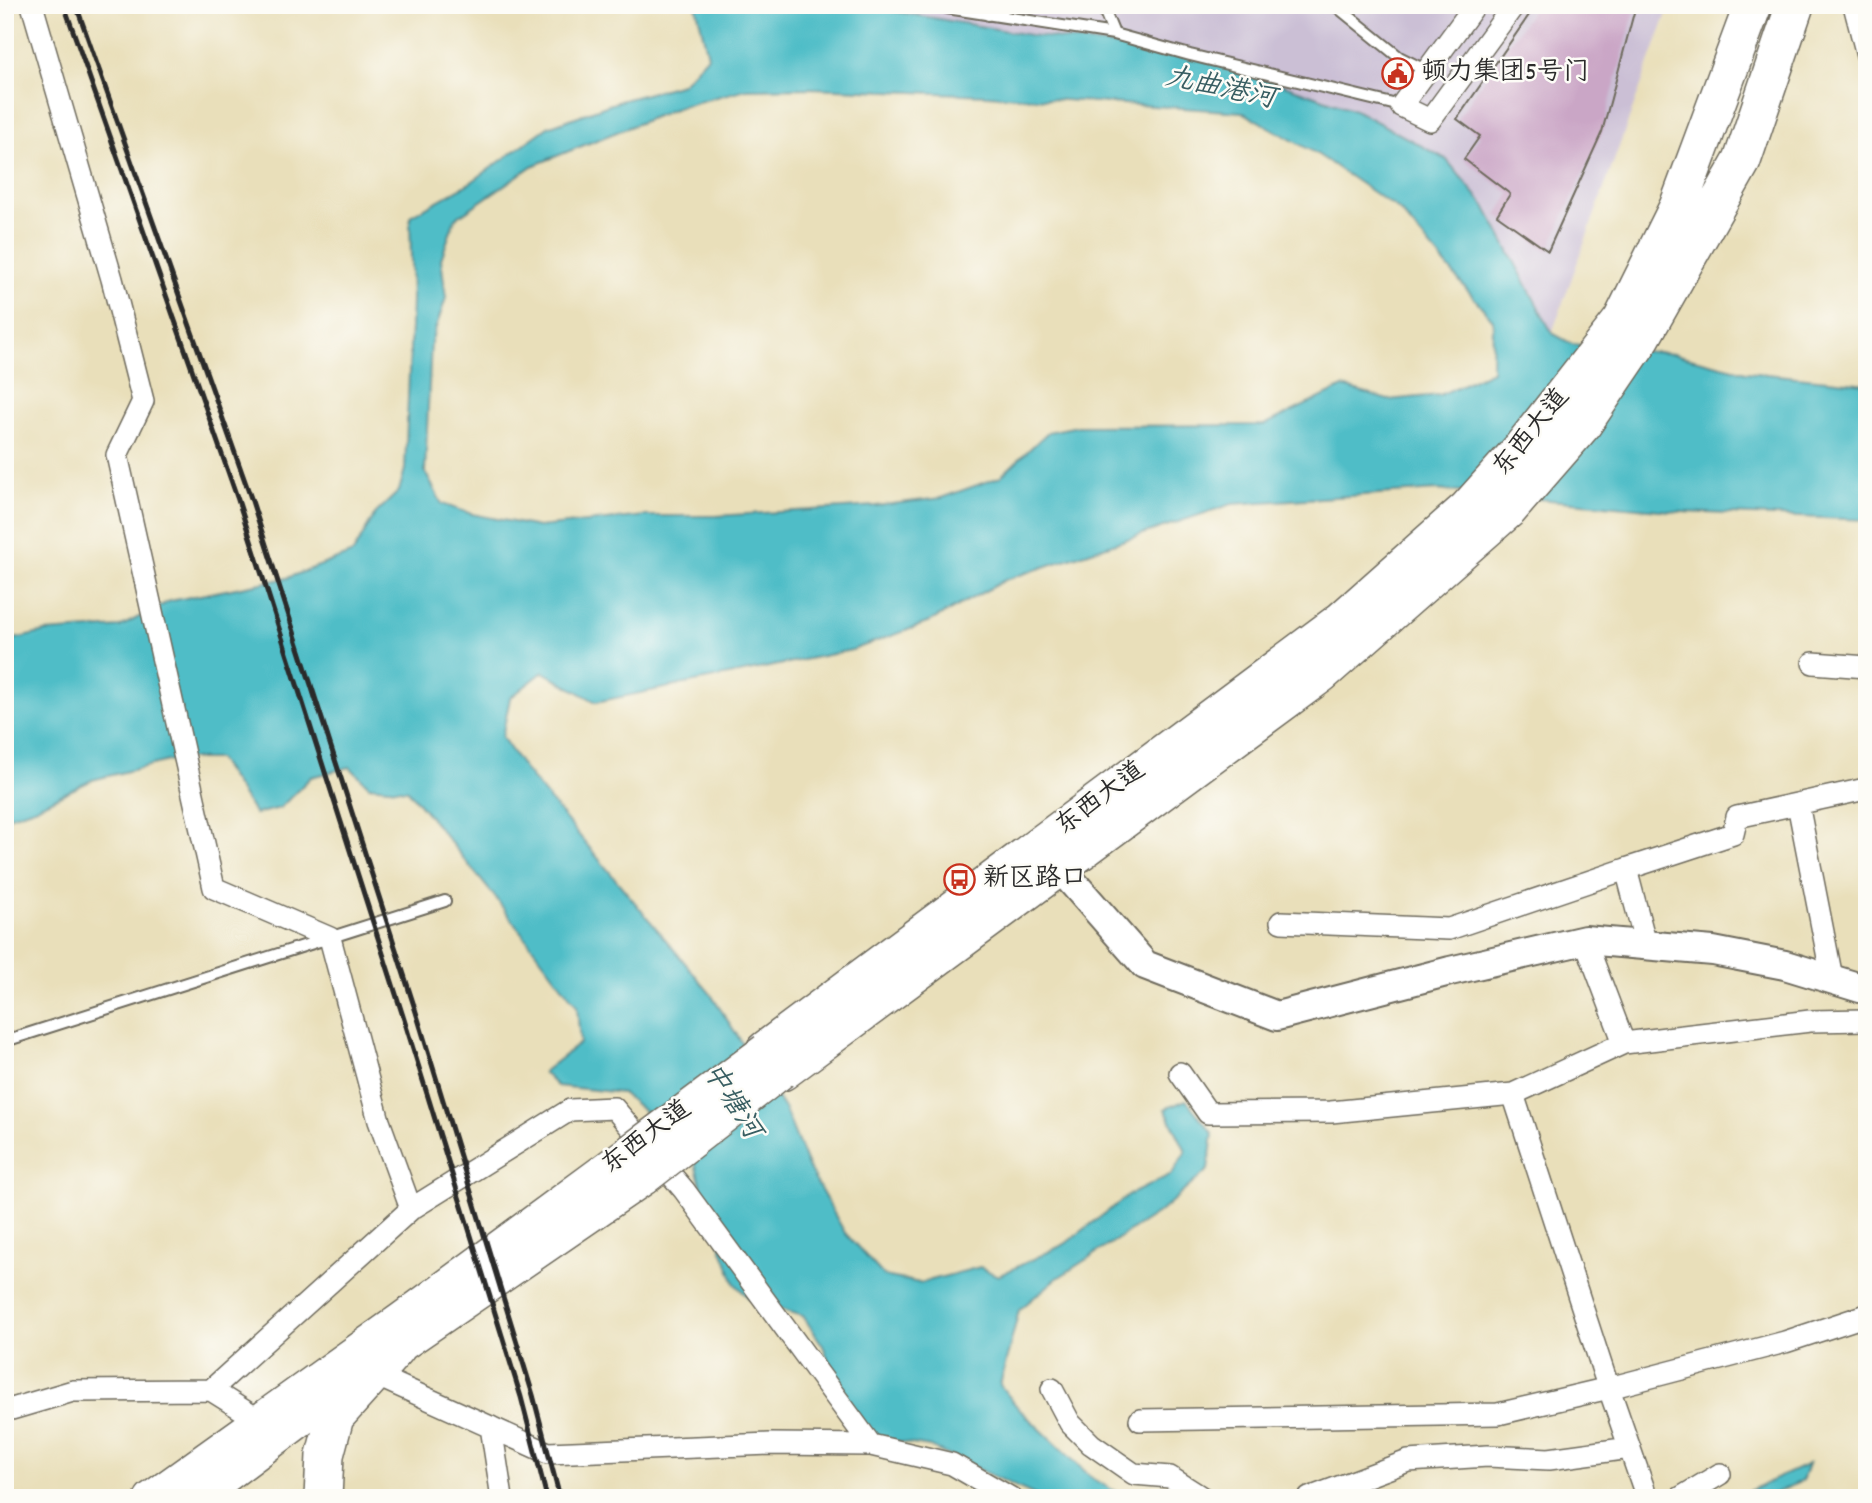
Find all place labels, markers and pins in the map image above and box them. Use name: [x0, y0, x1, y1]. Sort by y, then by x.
place label: 顿力集团5号门: [1421, 55, 1589, 92]
public building icon: 顿力集团5号门: [1381, 56, 1415, 90]
place label: 新区路口: [983, 861, 1087, 898]
bus stop icon: 新区路口: [943, 862, 977, 896]

